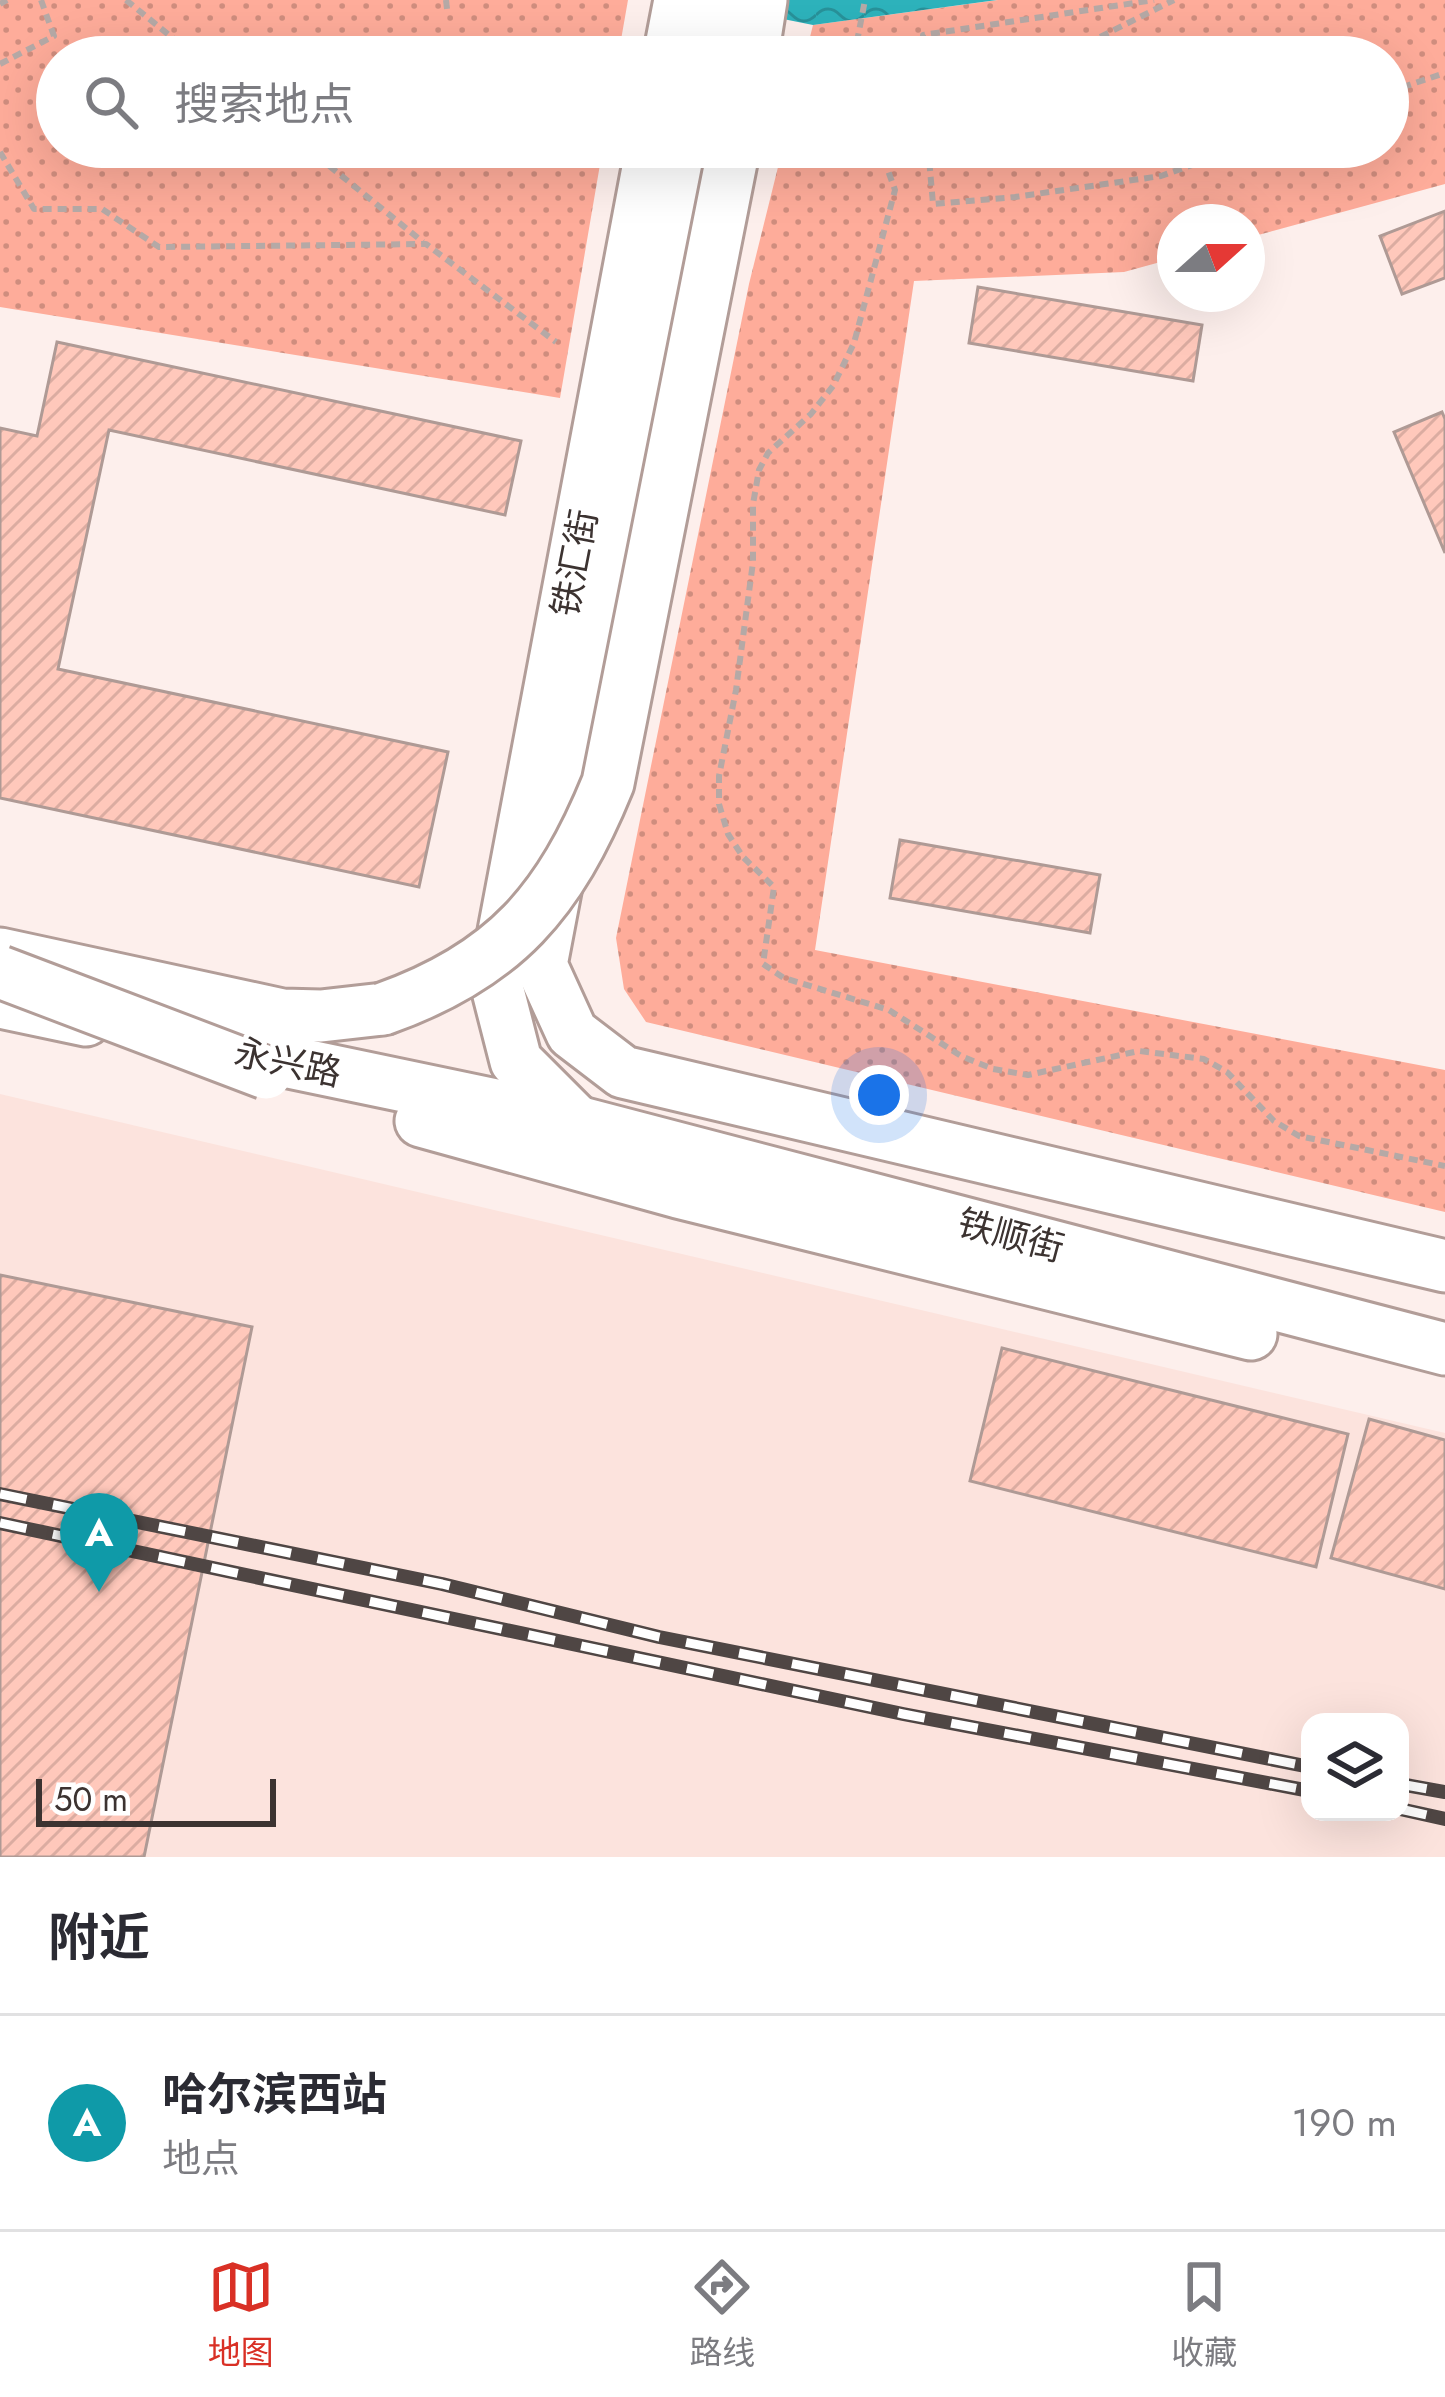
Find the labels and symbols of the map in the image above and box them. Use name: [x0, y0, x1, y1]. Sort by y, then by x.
north arrow: [1157, 204, 1265, 312]
street label: 铁汇街: [538, 505, 610, 621]
street label: 永兴路: [230, 1025, 346, 1099]
your location: [849, 1065, 909, 1125]
street label: 铁顺街: [952, 1196, 1070, 1274]
pin: A: [60, 1493, 138, 1592]
scale bar: [36, 1773, 276, 1826]

